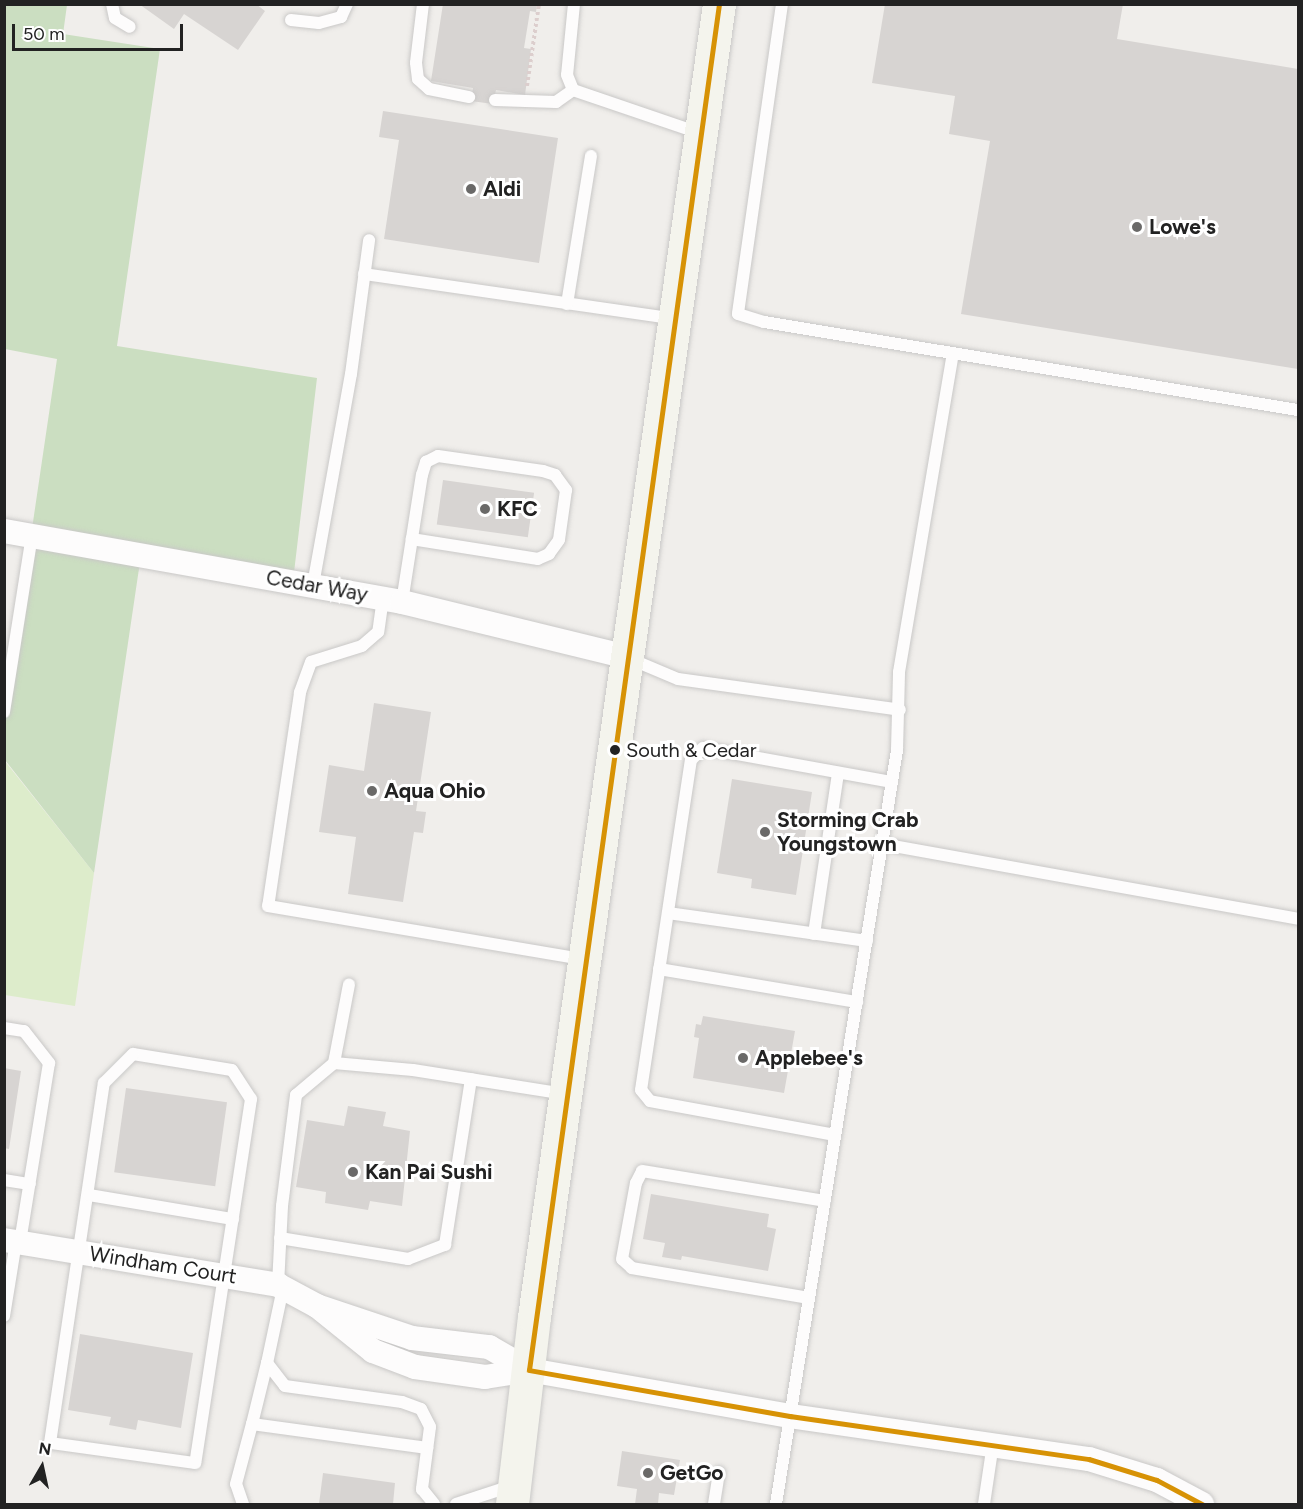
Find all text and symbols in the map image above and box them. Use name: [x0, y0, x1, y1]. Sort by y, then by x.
scale bar: [15, 12, 186, 50]
text: 50 m: [23, 23, 65, 45]
place label: Aldi: [483, 176, 521, 202]
marker: Aldi: [464, 182, 478, 196]
place label: Lowe's: [1149, 214, 1216, 240]
marker: Lowe's: [1130, 220, 1144, 234]
place label: KFC: [497, 496, 538, 522]
marker: KFC: [478, 502, 492, 516]
street label: Cedar Way: [264, 565, 370, 607]
place label: South & Cedar: [626, 738, 757, 762]
marker: South & Cedar: [609, 744, 621, 756]
place label: Aqua Ohio: [384, 778, 486, 804]
marker: Aqua Ohio: [365, 784, 379, 798]
place label: Storming Crab Youngstown: [777, 807, 918, 857]
marker: Storming Crab Youngstown: [758, 825, 772, 839]
place label: Applebee's: [755, 1045, 863, 1071]
marker: Applebee's: [736, 1051, 750, 1065]
place label: Kan Pai Sushi: [365, 1159, 493, 1185]
marker: Kan Pai Sushi: [346, 1165, 360, 1179]
street label: Windham Court: [88, 1241, 238, 1289]
north arrow: [12, 1437, 72, 1497]
text: N: [37, 1438, 52, 1459]
place label: GetGo: [660, 1460, 723, 1486]
marker: GetGo: [641, 1466, 655, 1480]

